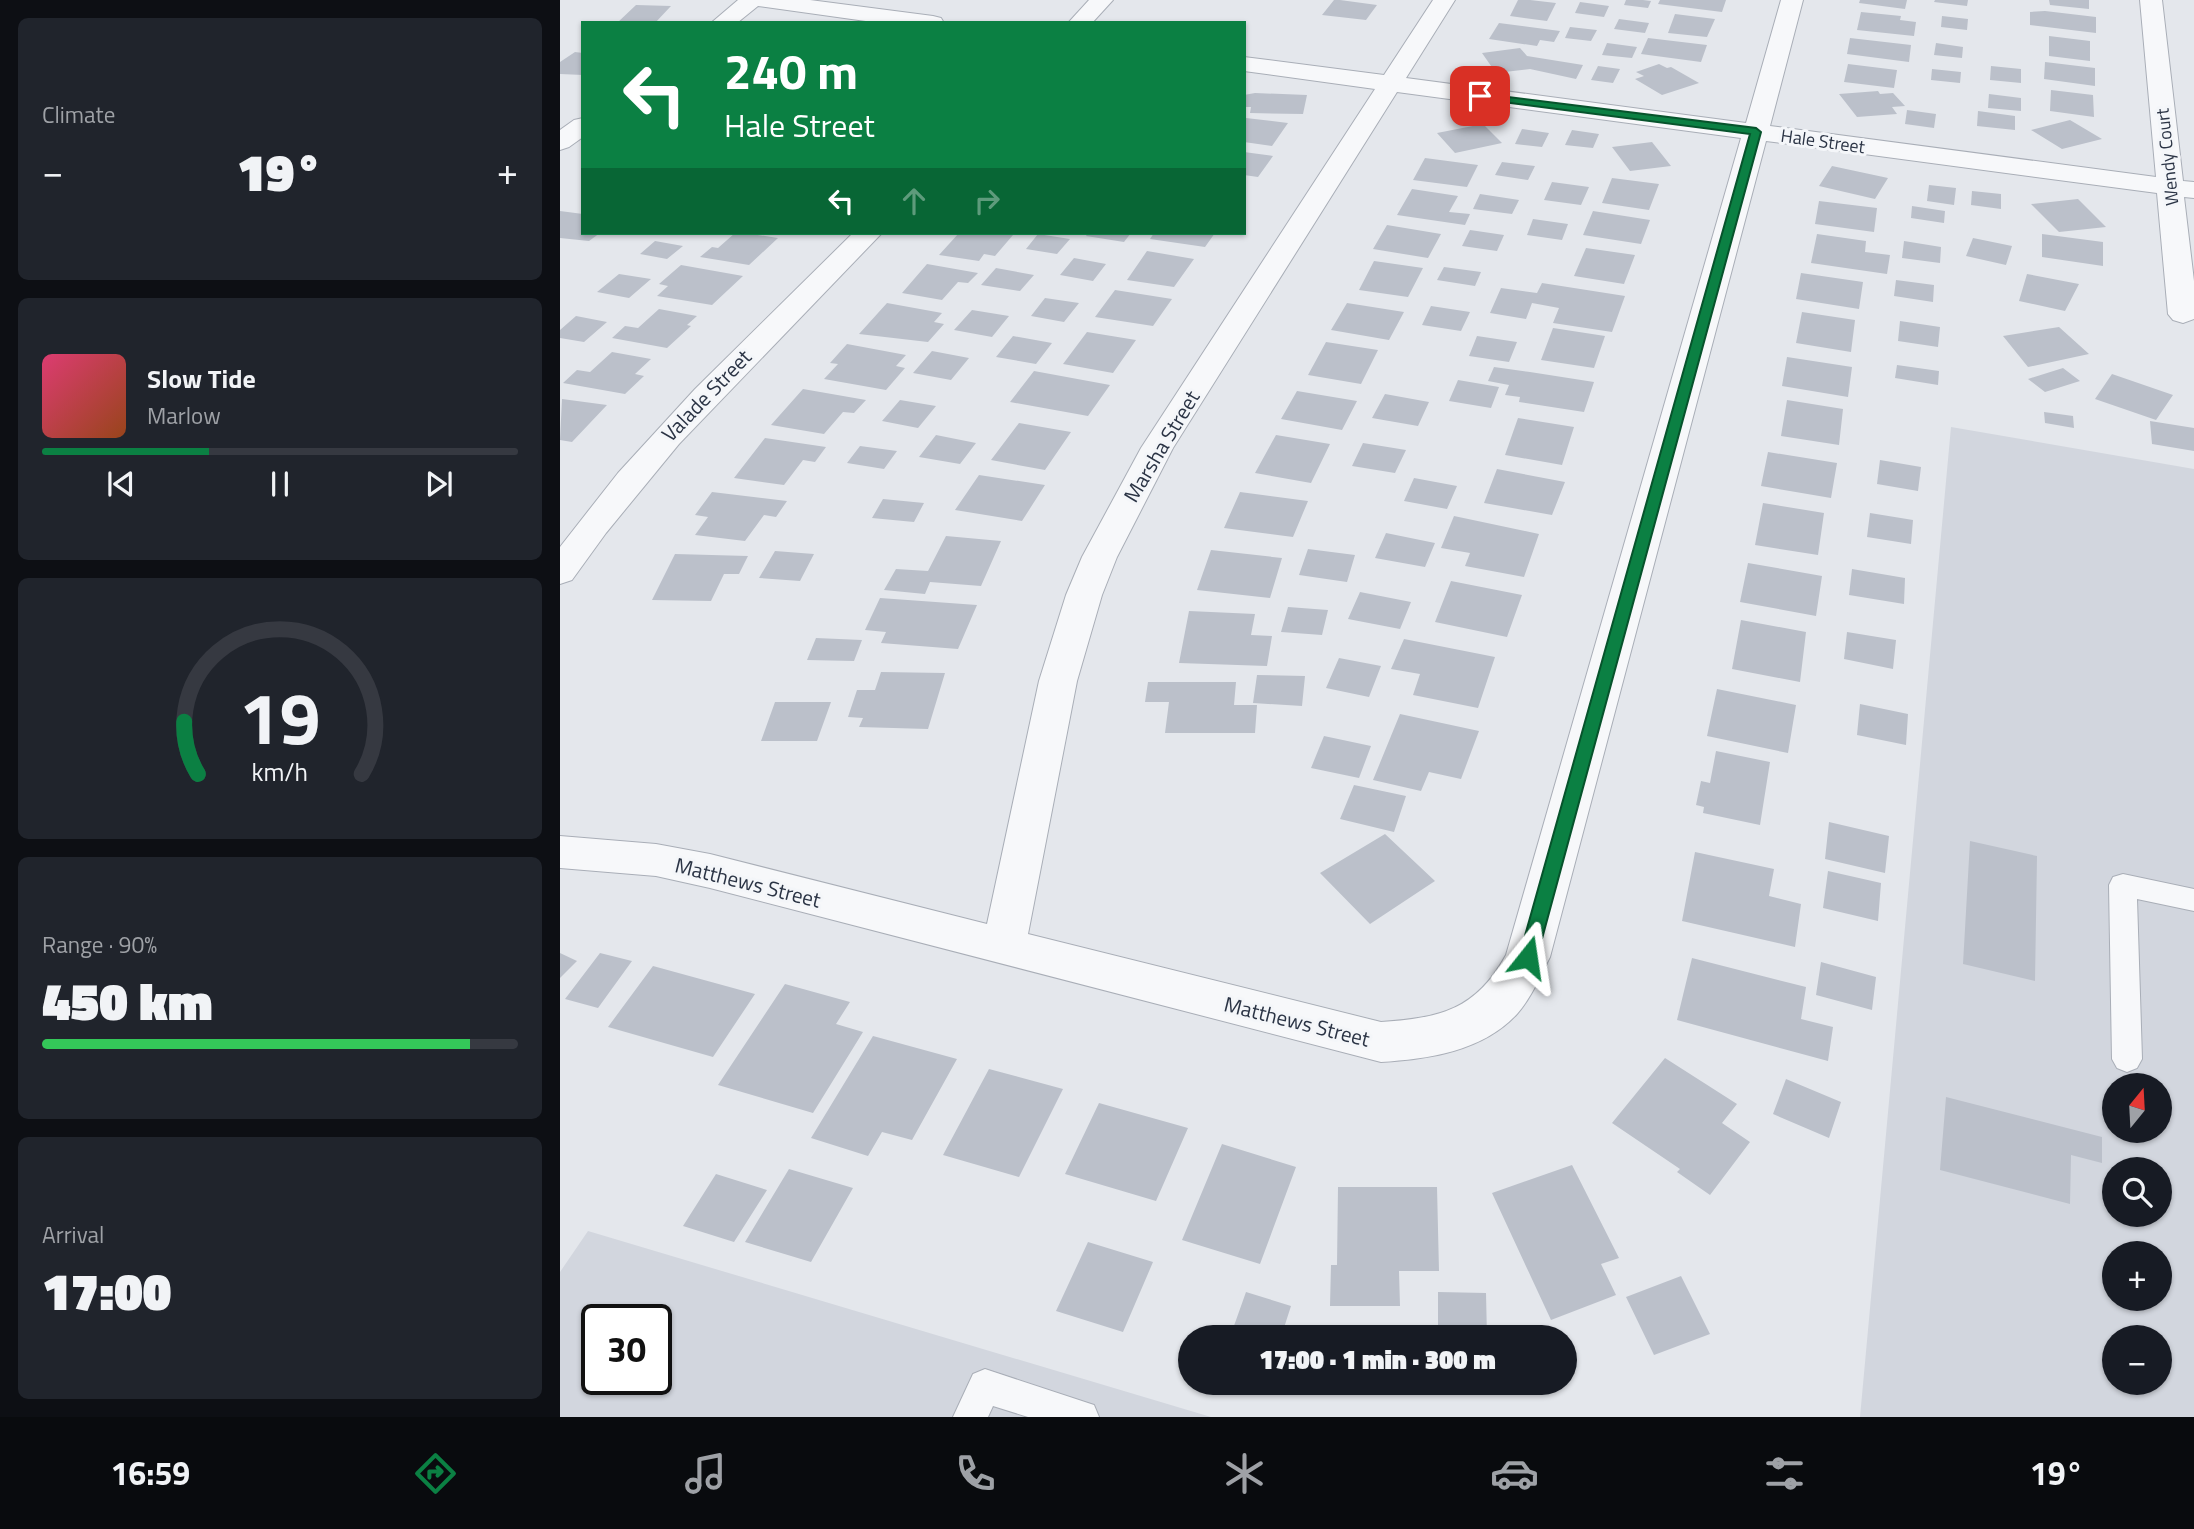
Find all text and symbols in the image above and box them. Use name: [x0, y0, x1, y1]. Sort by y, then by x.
text: 240 m: [724, 33, 858, 108]
icon: left: [609, 49, 700, 140]
pin: [1450, 66, 1510, 126]
icon: arrive: [1461, 77, 1499, 115]
text: Climate: [42, 97, 115, 132]
text: Hale Street: [724, 101, 875, 149]
street label: Wendy Court: [2148, 106, 2186, 207]
street label: Hale Street: [1779, 122, 1868, 160]
text: 19°: [237, 132, 323, 211]
text: −: [42, 142, 63, 200]
text: +: [497, 142, 518, 200]
icon: left: [822, 182, 860, 220]
icon: ahead: [895, 182, 933, 220]
icon: right: [968, 182, 1006, 220]
street label: Valade Street: [653, 341, 759, 449]
text: Slow Tide: [147, 359, 256, 398]
street label: Marsha Street: [1115, 383, 1207, 508]
text: Marlow: [147, 398, 221, 433]
icon: previous: [102, 465, 140, 503]
icon: pause: [261, 465, 299, 503]
icon: next: [420, 465, 458, 503]
text: 19: [239, 663, 321, 773]
text: km/h: [252, 753, 308, 791]
street label: Matthews Street: [672, 848, 825, 916]
position arrow: [1491, 920, 1565, 994]
text: Range · 90%: [42, 927, 157, 962]
text: 450 km: [42, 961, 213, 1040]
street label: Matthews Street: [1221, 987, 1374, 1055]
north arrow: [2102, 1073, 2172, 1143]
map controls: [2102, 1073, 2172, 1395]
button: search: [2102, 1157, 2172, 1227]
text: Arrival: [42, 1217, 104, 1252]
button: +: [2102, 1241, 2172, 1311]
text: 17:00: [42, 1251, 171, 1330]
speed limit sign: 30: [581, 1304, 672, 1395]
button: −: [2102, 1325, 2172, 1395]
text: 17:00 · 1 min · 300 m: [1259, 1340, 1496, 1379]
text: 16:59: [110, 1449, 190, 1497]
icon: directions: [411, 1449, 460, 1498]
icon: music: [681, 1449, 730, 1498]
icon: phone: [951, 1449, 1000, 1498]
icon: climate: [1220, 1449, 1269, 1498]
icon: car: [1490, 1449, 1539, 1498]
icon: filters: [1760, 1449, 1809, 1498]
text: 19°: [2030, 1449, 2084, 1497]

